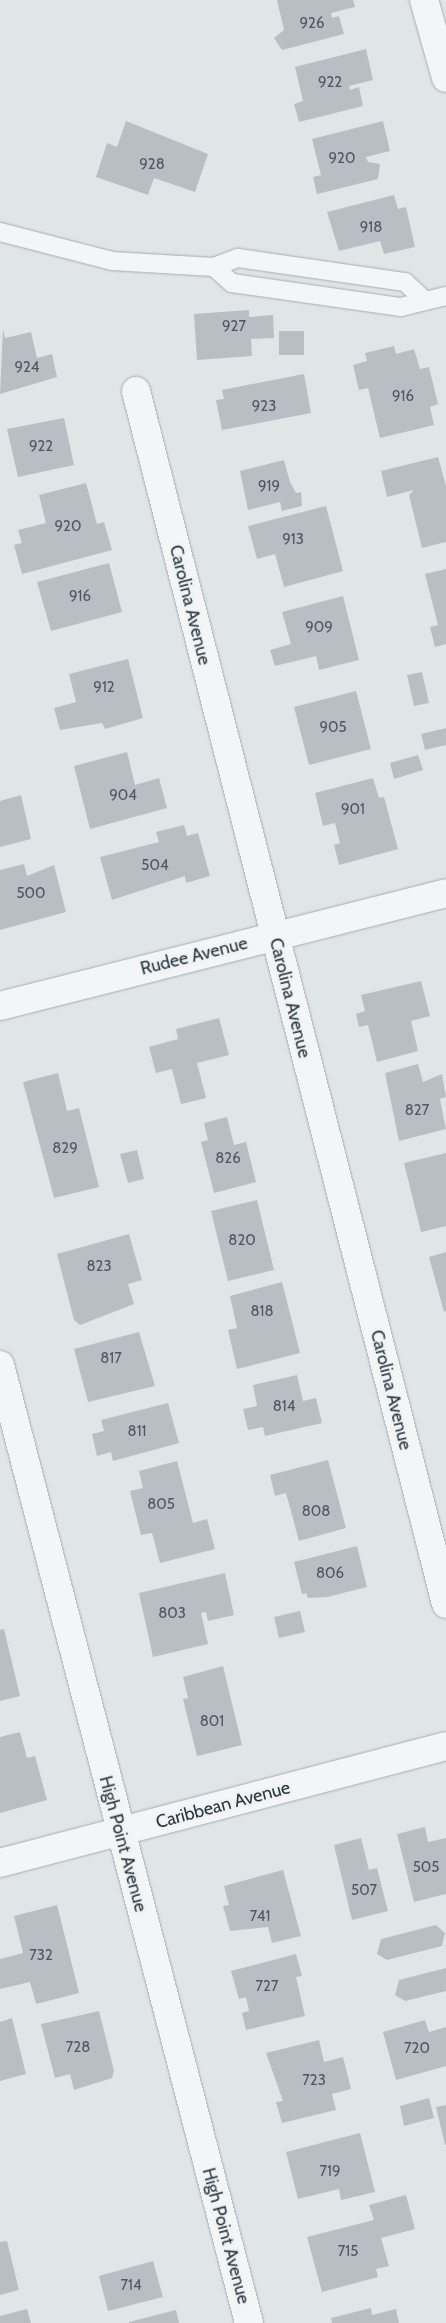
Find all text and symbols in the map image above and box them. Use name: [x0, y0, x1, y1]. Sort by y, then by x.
house number: 926: [300, 15, 324, 33]
house number: 922: [318, 74, 342, 92]
house number: 920: [329, 150, 355, 168]
house number: 928: [139, 156, 165, 174]
house number: 918: [360, 219, 382, 237]
house number: 927: [222, 318, 246, 336]
house number: 924: [14, 359, 40, 377]
house number: 916: [392, 388, 414, 406]
house number: 923: [252, 398, 276, 416]
house number: 922: [29, 438, 53, 456]
house number: 919: [258, 478, 280, 496]
house number: 920: [55, 518, 81, 536]
house number: 913: [282, 531, 304, 549]
street label: Carolina Avenue: [165, 543, 215, 667]
house number: 916: [69, 588, 91, 606]
house number: 909: [305, 619, 333, 637]
house number: 912: [93, 679, 115, 697]
house number: 905: [319, 719, 347, 737]
house number: 904: [109, 787, 137, 805]
house number: 901: [341, 801, 365, 819]
house number: 504: [141, 857, 169, 875]
house number: 500: [16, 885, 46, 903]
street label: Rudee Avenue: [138, 932, 250, 980]
street label: Carolina Avenue: [265, 936, 315, 1060]
house number: 827: [405, 1102, 429, 1120]
house number: 829: [52, 1140, 78, 1158]
house number: 826: [215, 1150, 241, 1168]
house number: 820: [228, 1232, 256, 1250]
house number: 823: [86, 1258, 112, 1276]
house number: 818: [250, 1303, 274, 1321]
street label: Carolina Avenue: [366, 1328, 416, 1452]
house number: 817: [100, 1350, 122, 1368]
house number: 814: [273, 1398, 295, 1416]
house number: 811: [128, 1423, 146, 1441]
house number: 805: [147, 1496, 175, 1514]
house number: 808: [302, 1503, 330, 1521]
house number: 806: [316, 1565, 344, 1583]
house number: 803: [158, 1605, 186, 1623]
house number: 801: [200, 1713, 224, 1731]
street label: High Point Avenue: [94, 1774, 152, 1914]
street label: Caribbean Avenue: [153, 1777, 293, 1833]
house number: 505: [413, 1859, 439, 1877]
house number: 507: [351, 1882, 377, 1900]
house number: 741: [250, 1908, 270, 1926]
house number: 732: [29, 1947, 53, 1965]
house number: 727: [256, 1978, 278, 1996]
house number: 728: [66, 2039, 90, 2057]
house number: 720: [404, 2040, 430, 2058]
house number: 723: [302, 2072, 326, 2090]
house number: 719: [320, 2163, 340, 2181]
street label: High Point Avenue: [197, 2166, 255, 2306]
house number: 715: [338, 2243, 358, 2261]
house number: 714: [120, 2277, 142, 2295]

